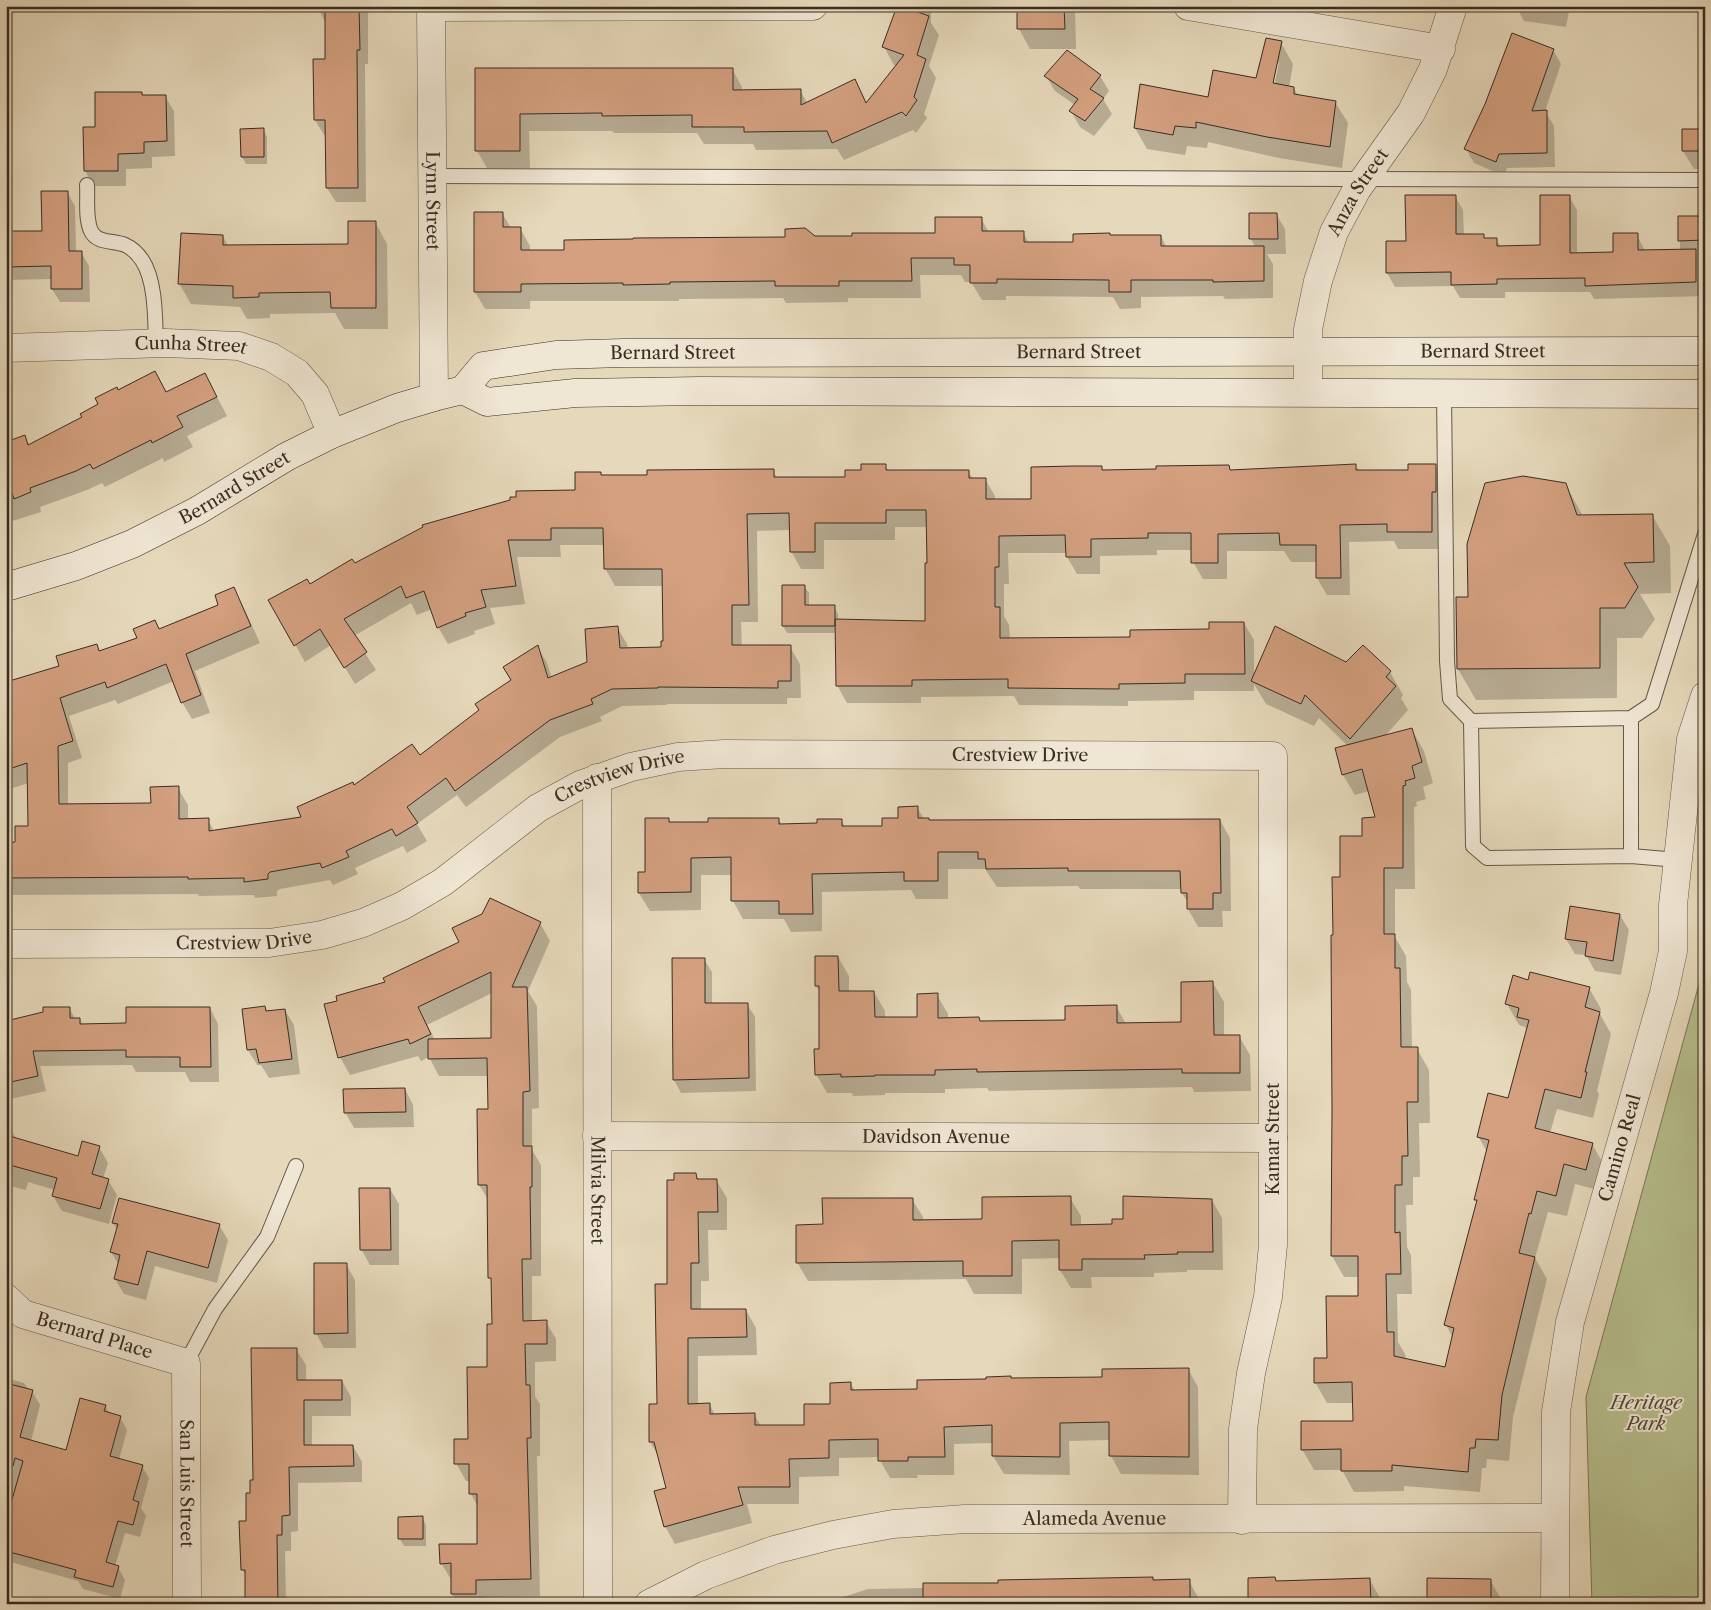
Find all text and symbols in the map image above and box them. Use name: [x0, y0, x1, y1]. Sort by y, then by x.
street label: Anza Street: [1322, 144, 1394, 241]
street label: Lynn Street: [421, 151, 444, 251]
street label: Cunha Street: [134, 332, 251, 359]
street label: Bernard Street: [1420, 340, 1546, 363]
street label: Bernard Street: [1016, 341, 1142, 363]
street label: Bernard Street: [610, 342, 736, 364]
street label: Bernard Street: [175, 446, 294, 529]
street label: Crestview Drive: [952, 744, 1088, 766]
street label: Crestview Drive: [550, 746, 685, 808]
street label: Crestview Drive: [176, 926, 313, 954]
street label: Kamar Street: [1262, 1082, 1284, 1195]
street label: Camino Real: [1594, 1092, 1645, 1204]
street label: Davidson Avenue: [862, 1126, 1010, 1148]
street label: Milvia Street: [586, 1135, 609, 1245]
street label: Bernard Place: [34, 1308, 155, 1363]
park label: Heritage Park: [1608, 1392, 1683, 1435]
street label: San Luis Street: [175, 1419, 198, 1548]
street label: Alameda Avenue: [1022, 1508, 1166, 1530]

